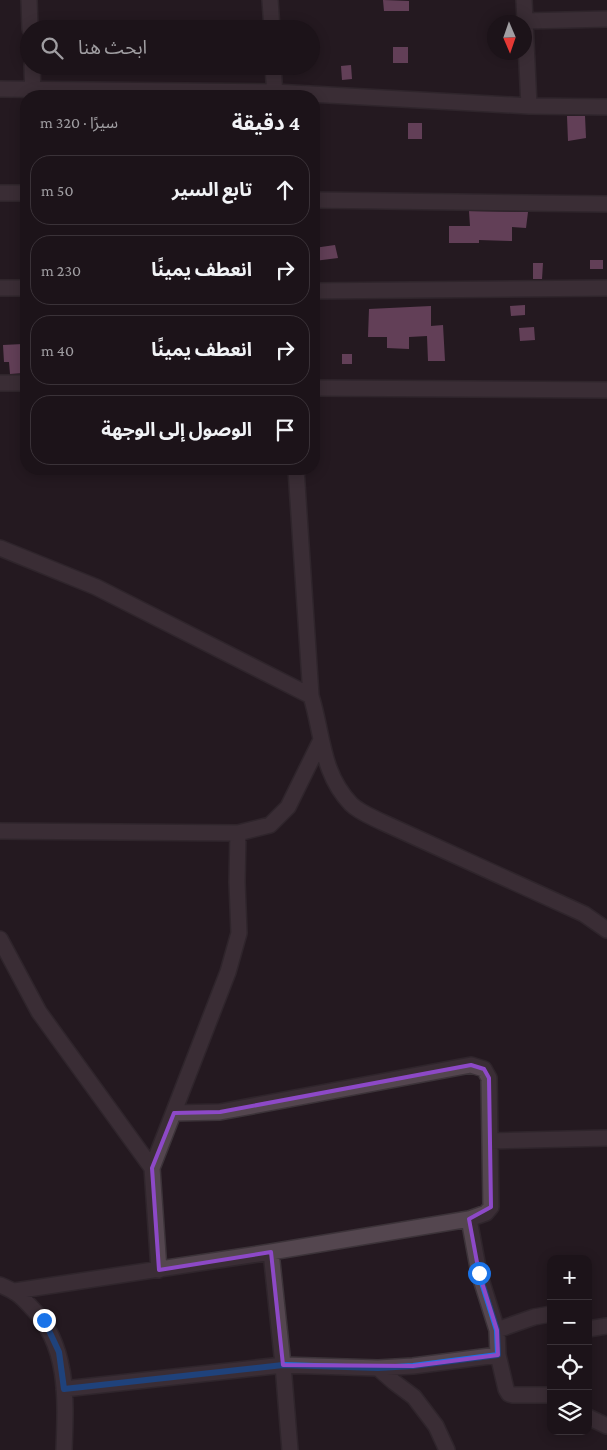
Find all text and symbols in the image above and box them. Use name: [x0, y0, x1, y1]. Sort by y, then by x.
north arrow: [487, 15, 532, 60]
search box: [20, 20, 320, 75]
icon: search: [38, 34, 66, 62]
text: ابحث هنا: [78, 37, 147, 58]
text: 4 دقيقة: [232, 111, 300, 135]
text: سيرًا · 320 m: [40, 114, 118, 131]
icon: ahead: [271, 176, 299, 204]
text: تابع السير: [172, 179, 252, 200]
text: 50 m: [41, 182, 73, 199]
icon: right: [271, 256, 299, 284]
text: انعطف يمينًا: [151, 259, 252, 280]
text: 230 m: [41, 262, 81, 279]
icon: right: [271, 336, 299, 364]
text: انعطف يمينًا: [151, 339, 252, 360]
text: 40 m: [41, 342, 74, 359]
icon: arrive: [271, 416, 299, 444]
text: الوصول إلى الوجهة: [101, 419, 252, 440]
map controls: [547, 1255, 592, 1435]
button: +: [547, 1255, 592, 1300]
route start: [468, 1262, 491, 1285]
button: −: [547, 1300, 592, 1345]
route end: [33, 1309, 56, 1332]
button: locate: [547, 1345, 592, 1390]
button: layers: [547, 1390, 592, 1435]

